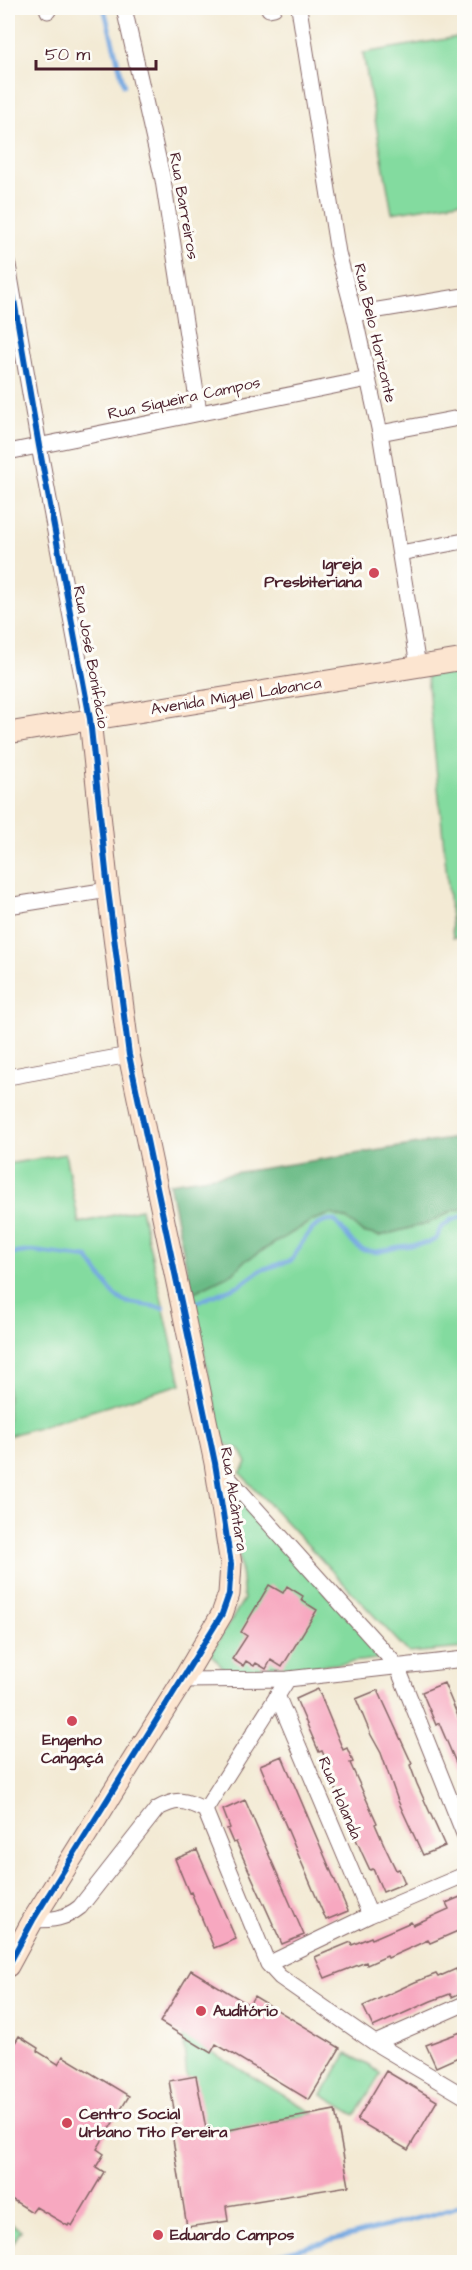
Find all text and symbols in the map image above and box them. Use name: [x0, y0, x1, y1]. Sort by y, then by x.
scale bar: [36, 33, 156, 71]
text: 50 m: [45, 42, 90, 67]
street label: Rua Barreiros: [164, 151, 204, 261]
street label: Rua Belo Horizonte: [348, 261, 402, 405]
street label: Rua Siqueira Campos: [106, 371, 262, 425]
place label: Igreja Presbiteriana: [264, 553, 363, 593]
marker: Igreja Presbiteriana: [367, 566, 381, 580]
street label: Rua José Bonifácio: [68, 584, 114, 730]
street label: Avenida Miguel Labanca: [149, 672, 323, 721]
street label: Rua Alcântara: [215, 1446, 253, 1552]
marker: Engenho Cangaçá: [65, 1714, 79, 1728]
place label: Engenho Cangaçá: [41, 1729, 104, 1771]
street label: Rua Holanda: [313, 1753, 367, 1843]
place label: Auditório: [213, 2000, 279, 2022]
marker: Auditório: [194, 2004, 208, 2018]
place label: Centro Social Urbano Tito Pereira: [79, 2103, 228, 2143]
marker: Centro Social Urbano Tito Pereira: [60, 2116, 74, 2130]
place label: Eduardo Campos: [170, 2224, 294, 2246]
marker: Eduardo Campos: [151, 2228, 165, 2242]

